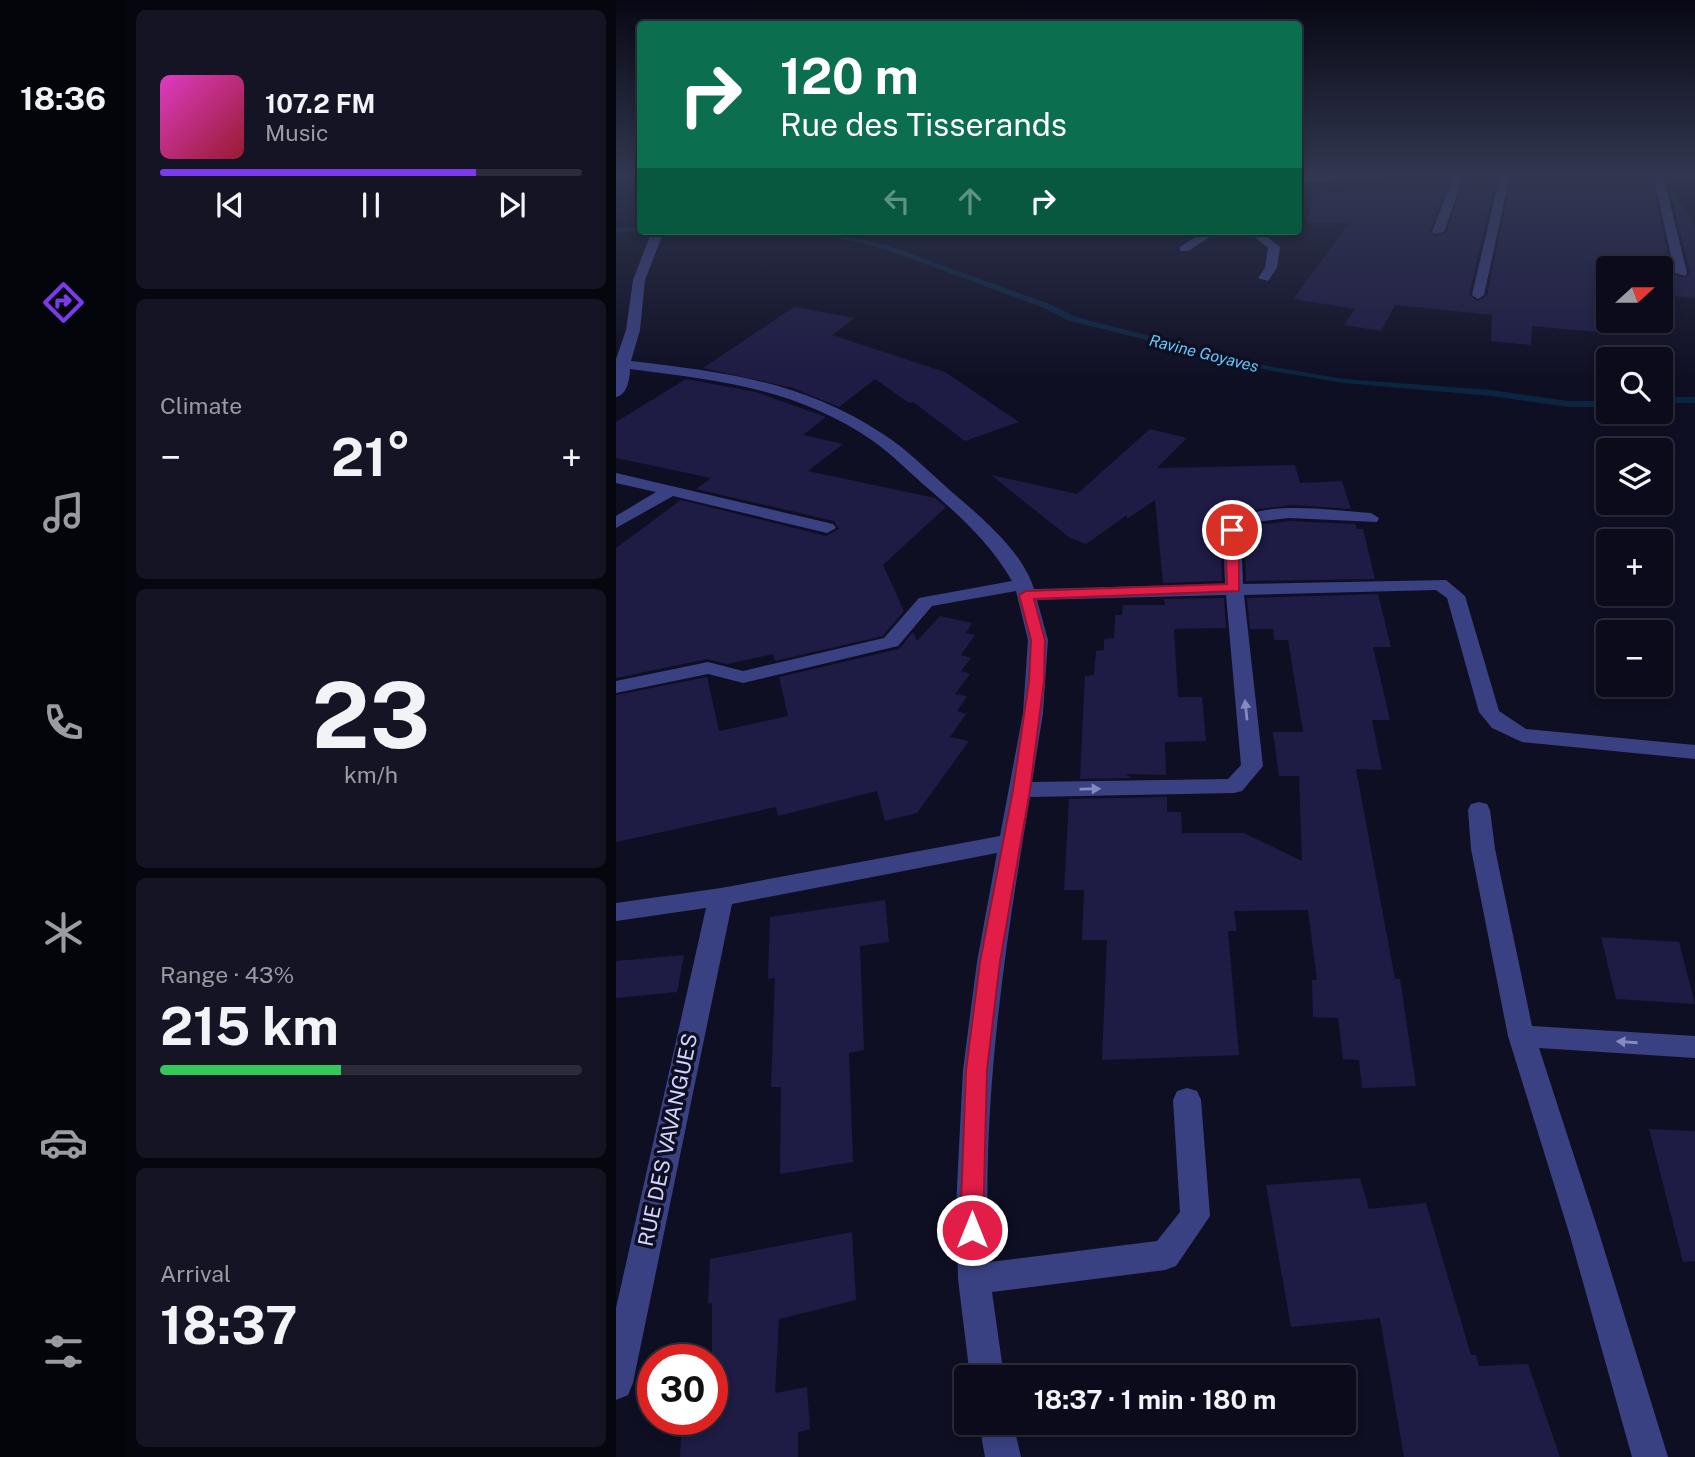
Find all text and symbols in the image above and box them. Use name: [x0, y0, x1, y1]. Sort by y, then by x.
text: 120 m: [780, 47, 919, 105]
icon: right: [665, 49, 756, 140]
text: 18:36: [20, 80, 106, 117]
text: 107.2 FM: [265, 88, 375, 119]
text: Rue des Tisserands: [780, 106, 1067, 143]
text: Music: [265, 119, 329, 146]
icon: left: [878, 182, 916, 220]
icon: ahead: [951, 182, 989, 220]
icon: right: [1024, 182, 1062, 220]
icon: previous: [211, 186, 249, 224]
icon: pause: [352, 186, 390, 224]
icon: next: [493, 186, 531, 224]
north arrow: [1596, 256, 1673, 332]
map controls: [1596, 256, 1673, 697]
icon: directions: [39, 278, 88, 327]
water label: Ravine Goyaves: [1147, 331, 1261, 376]
button: search: [1596, 347, 1673, 424]
text: Climate: [160, 392, 242, 419]
text: 21°: [331, 427, 411, 488]
text: −: [160, 435, 181, 480]
text: +: [561, 435, 582, 480]
button: layers: [1596, 438, 1673, 515]
icon: music: [39, 488, 88, 537]
pin: [1202, 500, 1262, 560]
icon: arrive: [1213, 511, 1251, 549]
button: +: [1596, 529, 1673, 606]
button: −: [1596, 620, 1673, 697]
text: 23: [312, 662, 430, 768]
icon: phone: [39, 698, 88, 747]
one-way arrow: [1240, 698, 1251, 720]
text: km/h: [344, 761, 398, 788]
one-way arrow: [1079, 783, 1101, 794]
icon: climate: [39, 908, 88, 957]
text: Range · 43%: [160, 961, 294, 988]
text: 215 km: [160, 996, 339, 1057]
street label: RUE DES VAVANGUES: [633, 1031, 702, 1249]
one-way arrow: [1616, 1037, 1638, 1048]
icon: car: [39, 1118, 88, 1167]
position arrow: [935, 1193, 1009, 1267]
text: Arrival: [160, 1260, 231, 1287]
text: 18:37: [160, 1295, 297, 1356]
icon: filters: [39, 1327, 88, 1376]
speed limit sign: 30: [637, 1344, 728, 1435]
text: 18:37 · 1 min · 180 m: [1034, 1384, 1276, 1415]

